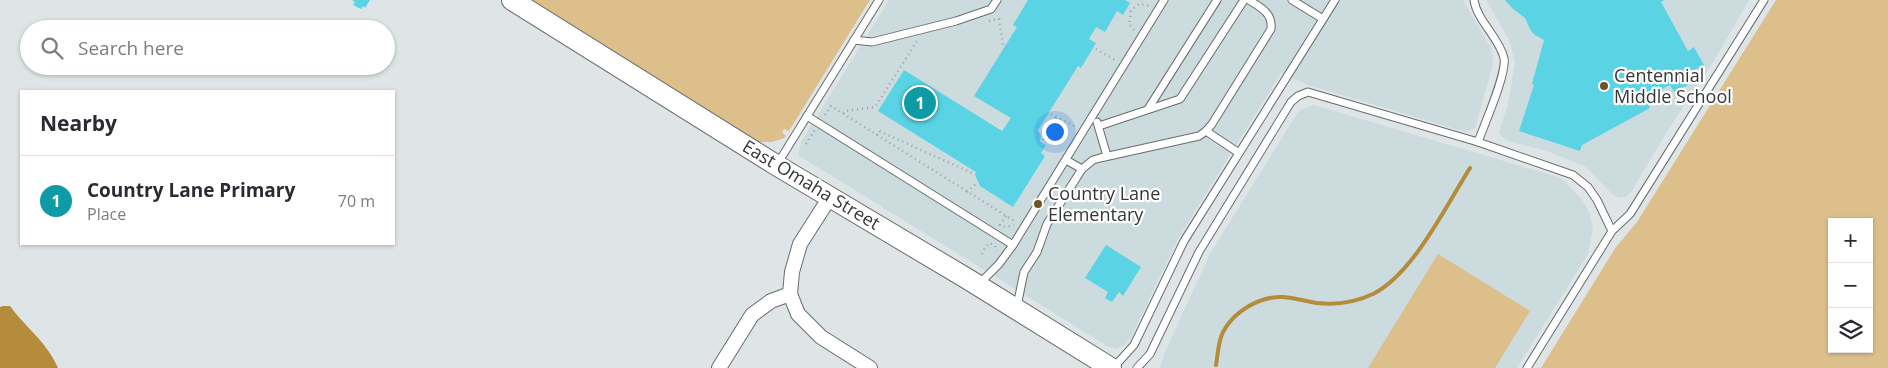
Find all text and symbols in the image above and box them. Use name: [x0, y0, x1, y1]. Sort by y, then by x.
search box: [20, 20, 395, 75]
icon: search: [38, 34, 66, 62]
text: Search here: [78, 35, 184, 61]
place label: Centennial Middle School: [1614, 63, 1732, 108]
marker: Centennial Middle School: [1598, 80, 1610, 92]
pin: 1: [904, 84, 936, 122]
text: Nearby: [40, 109, 117, 137]
your location: [1042, 119, 1068, 145]
street label: East Omaha Street: [738, 134, 885, 235]
text: Country Lane Primary: [87, 177, 295, 203]
place label: Country Lane Elementary: [1048, 181, 1160, 226]
text: 1: [51, 190, 61, 212]
text: 70 m: [338, 190, 375, 212]
marker: Country Lane Elementary: [1032, 198, 1044, 210]
text: Place: [87, 203, 126, 225]
map controls: [1828, 218, 1873, 353]
button: +: [1828, 218, 1873, 263]
button: −: [1828, 263, 1873, 308]
button: layers: [1828, 308, 1873, 353]

